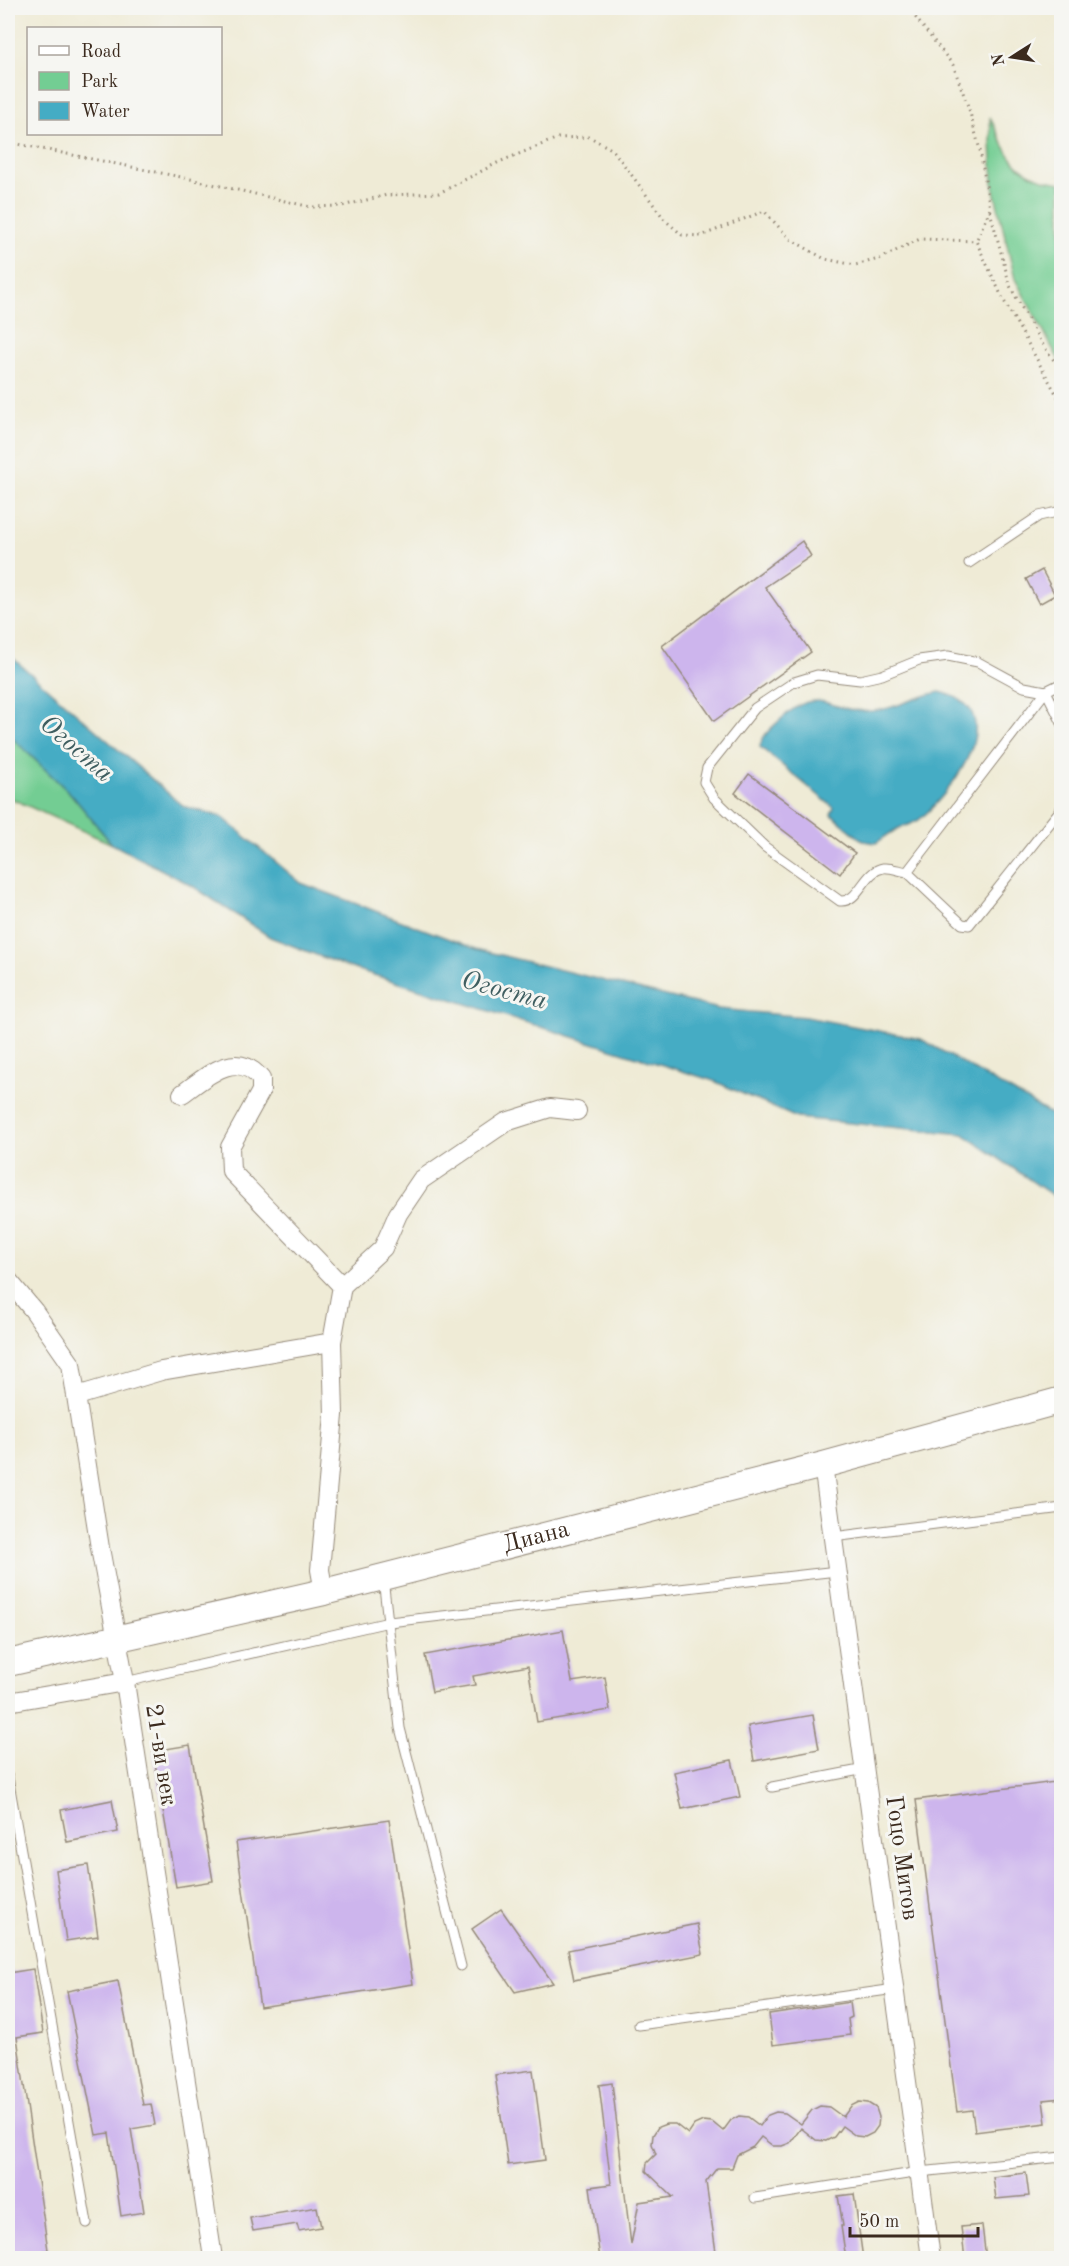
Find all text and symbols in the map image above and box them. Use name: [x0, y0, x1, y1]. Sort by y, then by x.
legend: [27, 27, 222, 135]
north arrow: [982, 27, 1042, 87]
text: Road: [81, 43, 121, 61]
text: N: [990, 51, 1008, 67]
text: Park: [81, 73, 118, 91]
text: Water: [81, 103, 130, 121]
water label: Огоста: [35, 711, 118, 787]
water label: Огоста: [458, 967, 550, 1015]
street label: Диана: [501, 1518, 572, 1558]
street label: 21-ви век: [140, 1703, 180, 1807]
street label: Гоцо Митов: [880, 1794, 922, 1922]
scale bar: [850, 2200, 978, 2238]
text: 50 m: [859, 2213, 899, 2231]

